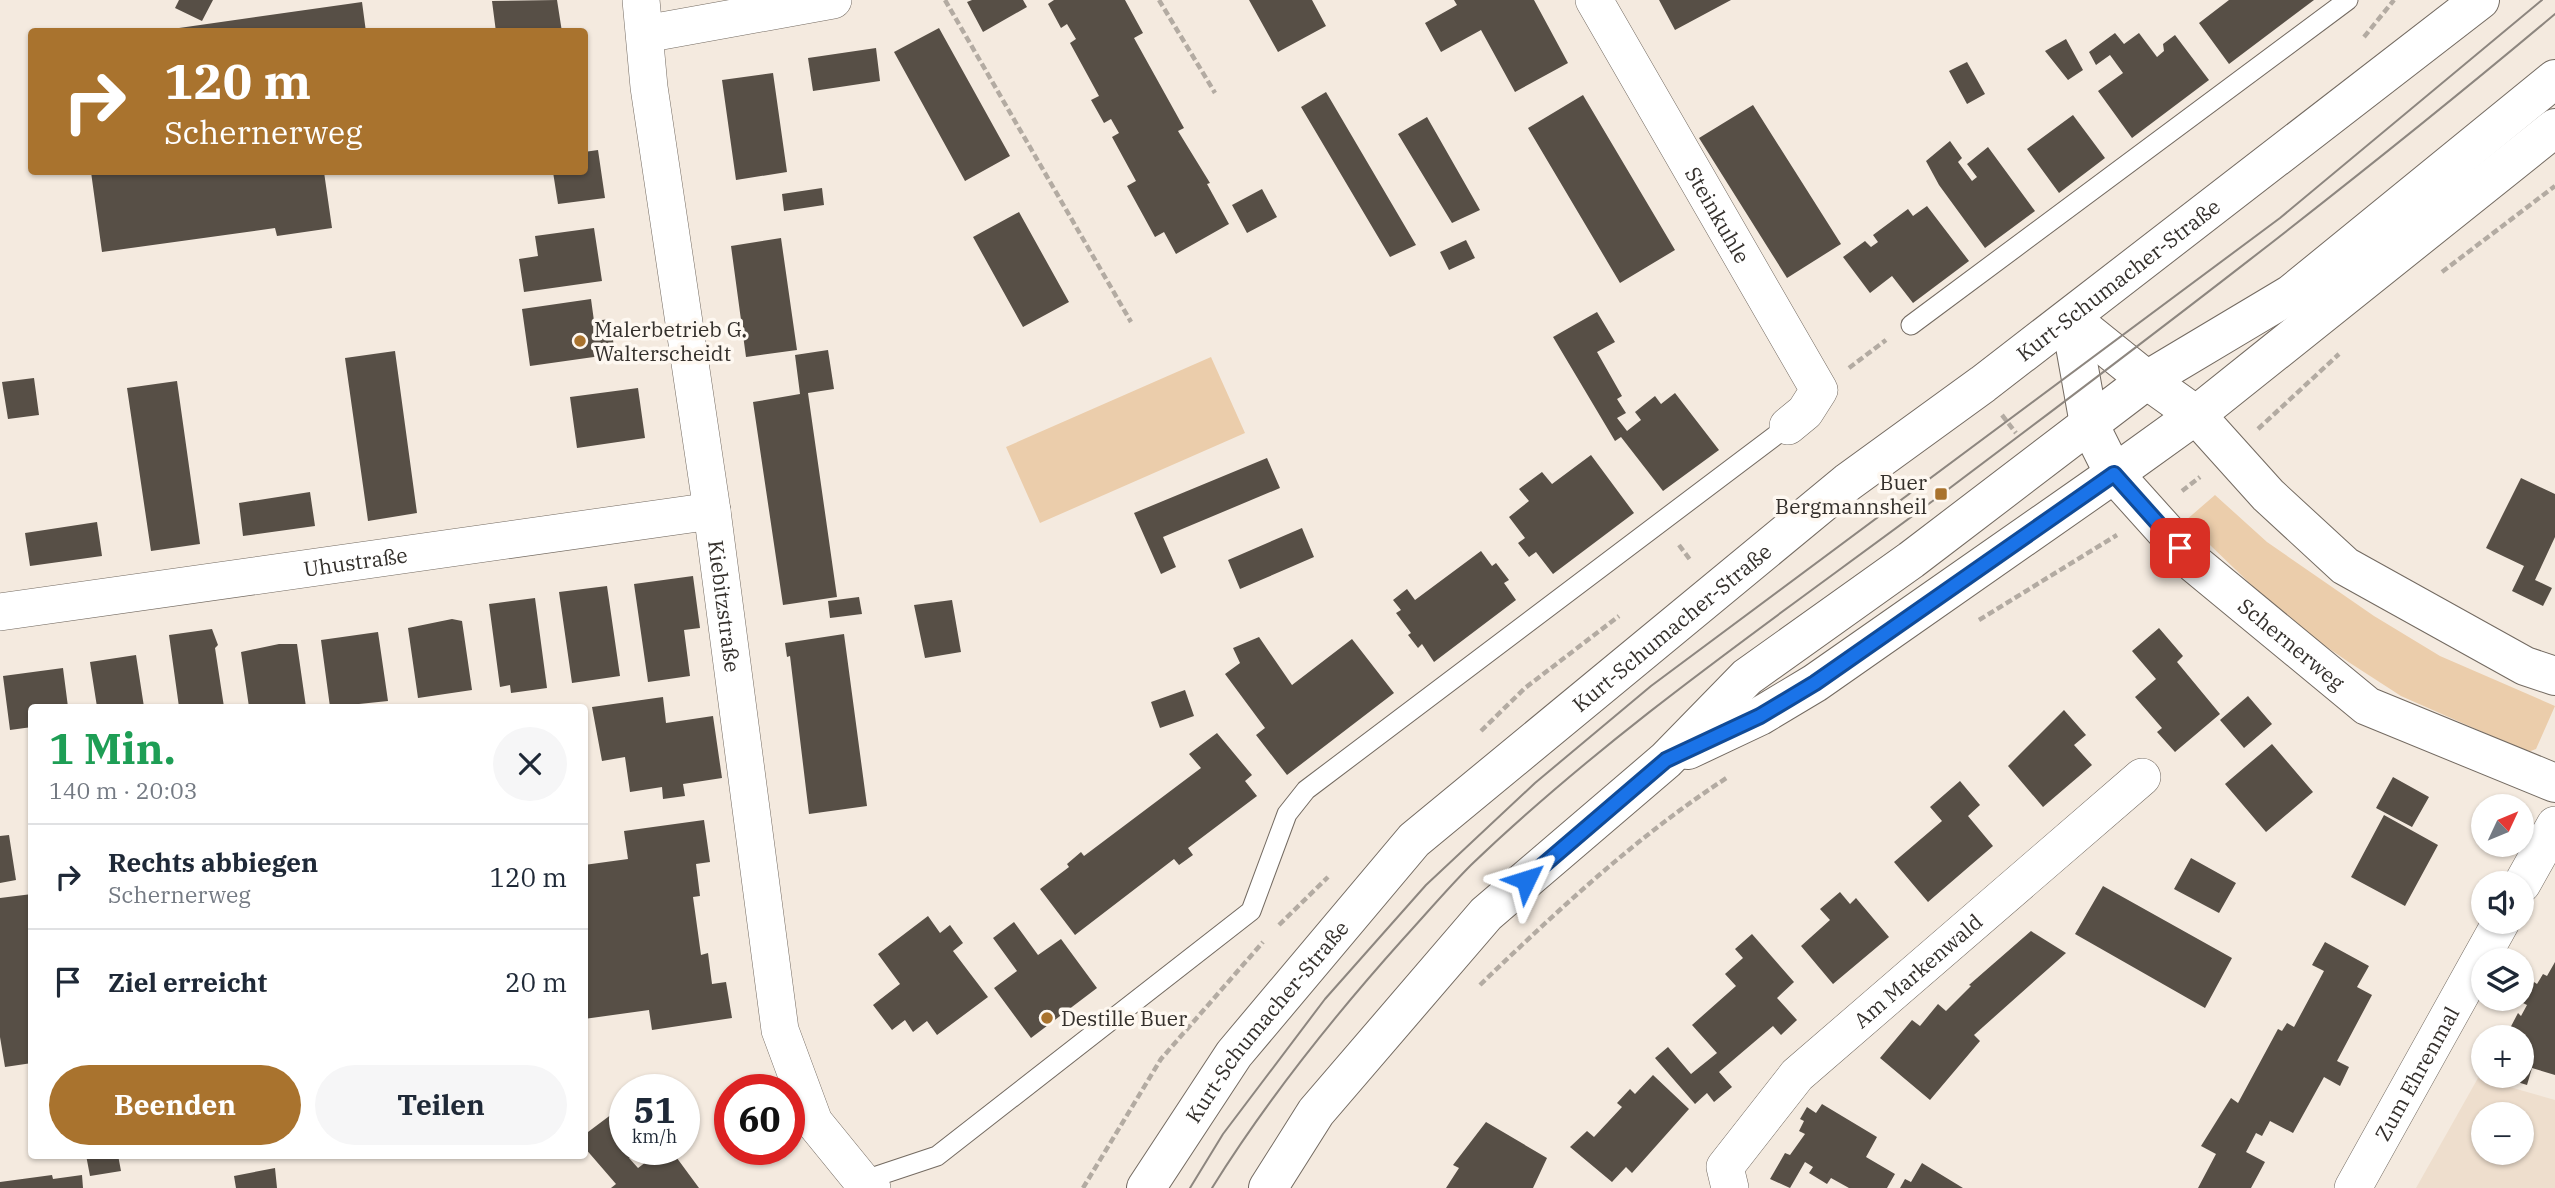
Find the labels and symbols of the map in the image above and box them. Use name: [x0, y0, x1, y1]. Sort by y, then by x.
street label: Steinkuhle: [1679, 162, 1757, 268]
street label: Kurt-Schumacher-Straße: [2011, 192, 2225, 367]
place label: Malerbetrieb G. Walterscheidt: [594, 315, 747, 367]
marker: Malerbetrieb G. Walterscheidt: [572, 333, 588, 349]
place label: Buer Bergmannsheil: [1775, 468, 1928, 520]
marker: Buer Bergmannsheil: [1933, 486, 1949, 502]
pin: [2150, 518, 2210, 578]
street label: Kurt-Schumacher-Straße: [1566, 537, 1777, 718]
street label: Kiebitzstraße: [702, 538, 747, 674]
street label: Uhustraße: [302, 540, 409, 583]
street label: Schernerweg: [2232, 591, 2351, 696]
north arrow: [2471, 794, 2534, 858]
position arrow: [1489, 843, 1563, 917]
street label: Am Markenwald: [1847, 907, 1988, 1034]
street label: Kurt-Schumacher-Straße: [1179, 914, 1355, 1128]
street label: Zum Ehrenmal: [2368, 1001, 2465, 1146]
place label: Destille Buer: [1061, 1004, 1188, 1032]
marker: Destille Buer: [1039, 1010, 1055, 1026]
speed limit sign: 60: [714, 1074, 805, 1165]

